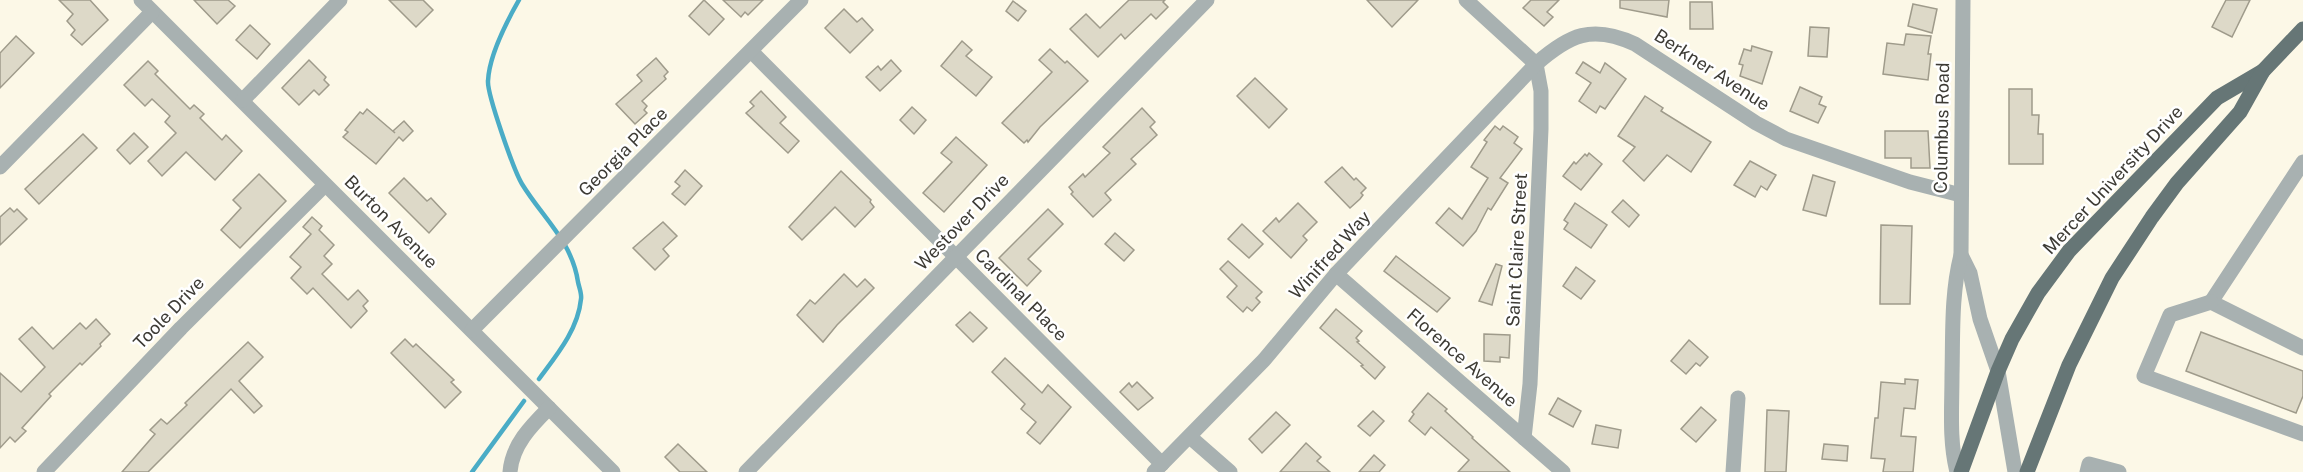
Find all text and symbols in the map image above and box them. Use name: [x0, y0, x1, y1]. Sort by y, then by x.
street label: Berkner Avenue: [1651, 24, 1774, 115]
street label: Columbus Road: [1930, 62, 1953, 194]
street label: Mercer University Drive: [2038, 101, 2187, 258]
street label: Georgia Place: [574, 103, 671, 200]
street label: Westover Drive: [910, 169, 1013, 274]
street label: Burton Avenue: [340, 171, 442, 273]
street label: Saint Claire Street: [1502, 172, 1531, 327]
street label: Winifred Way: [1285, 206, 1375, 303]
street label: Cardinal Place: [971, 244, 1072, 345]
street label: Toole Drive: [129, 272, 208, 353]
street label: Florence Avenue: [1403, 304, 1522, 411]

